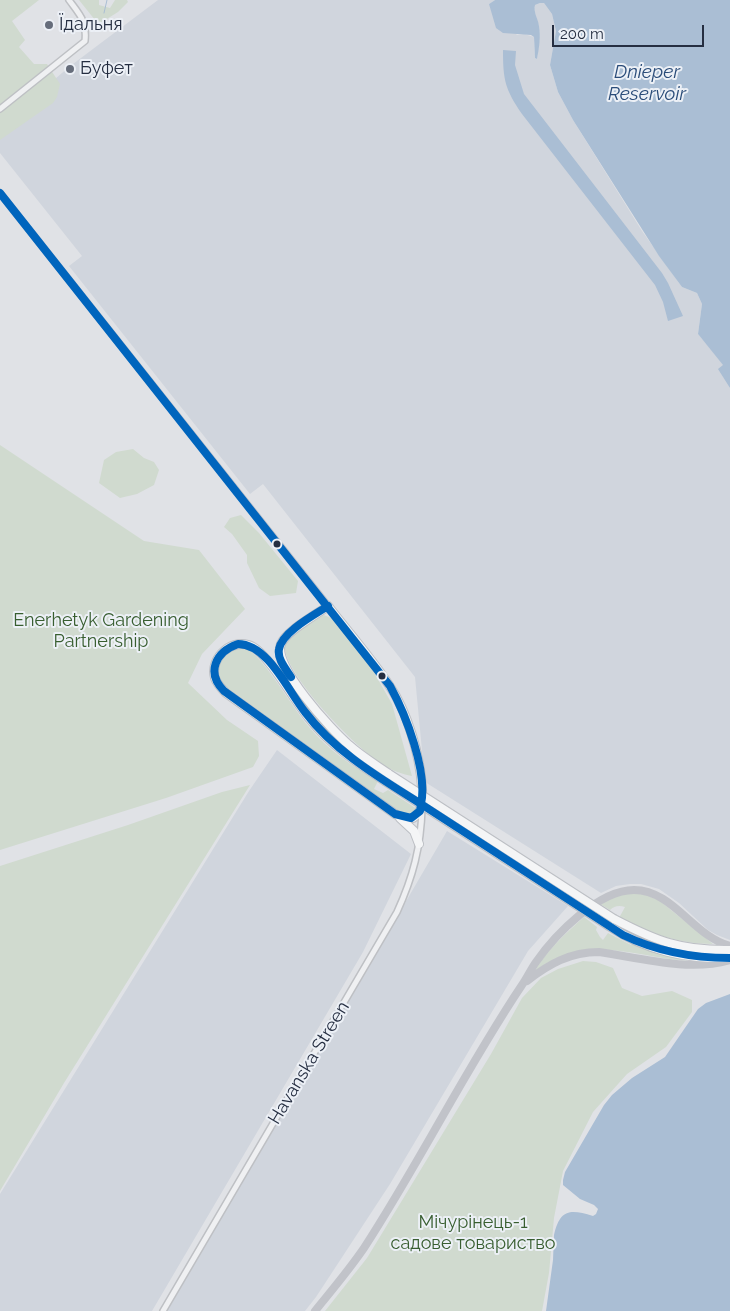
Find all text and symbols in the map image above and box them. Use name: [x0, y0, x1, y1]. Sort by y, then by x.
place label: Їдальня: [59, 14, 123, 36]
scale bar: [555, 15, 708, 47]
marker: Їдальня: [43, 19, 55, 31]
text: 200 m: [560, 25, 604, 43]
place label: Буфет: [80, 58, 133, 80]
water label: Dnieper Reservoir: [608, 61, 686, 105]
marker: Буфет: [64, 63, 76, 75]
unlabelled marker: [272, 539, 282, 549]
park label: Enerhetyk Gardening Partnership: [13, 610, 189, 652]
unlabelled marker: [377, 671, 387, 681]
street label: Havanska Streen: [264, 998, 354, 1128]
park label: Мічурінець-1 садове товариство: [391, 1212, 555, 1254]

